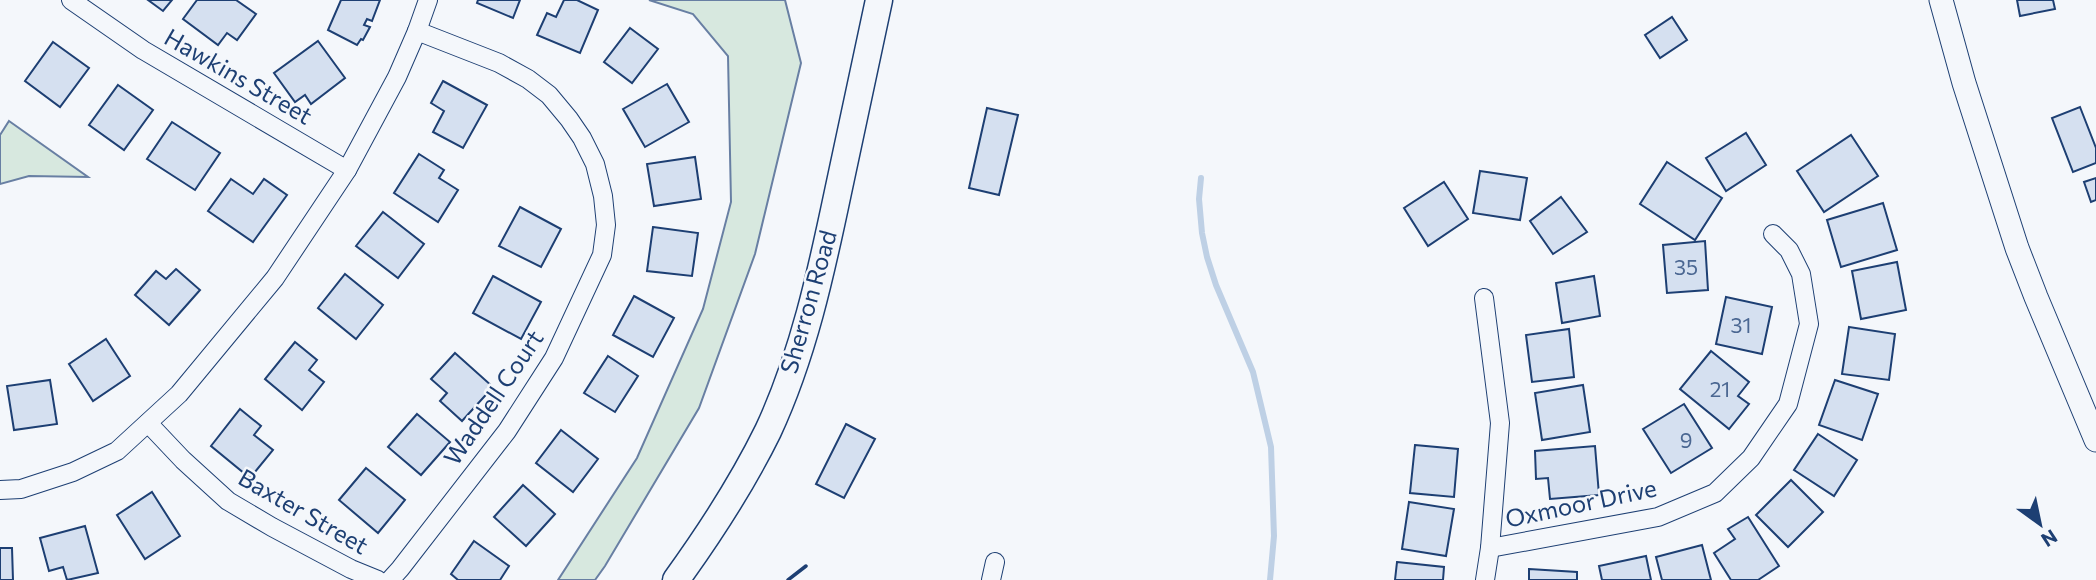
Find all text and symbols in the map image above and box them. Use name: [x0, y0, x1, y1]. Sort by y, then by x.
street label: Hawkins Street: [160, 22, 318, 130]
street label: Sherron Road: [773, 226, 842, 377]
house number: 35: [1674, 254, 1698, 279]
house number: 31: [1731, 312, 1751, 337]
street label: Waddell Court: [437, 324, 549, 470]
house number: 21: [1710, 376, 1730, 401]
house number: 9: [1680, 427, 1692, 452]
street label: Baxter Street: [234, 462, 374, 560]
street label: Oxmoor Drive: [1502, 472, 1659, 533]
north arrow: [2005, 489, 2075, 559]
text: N: [2037, 525, 2062, 552]

